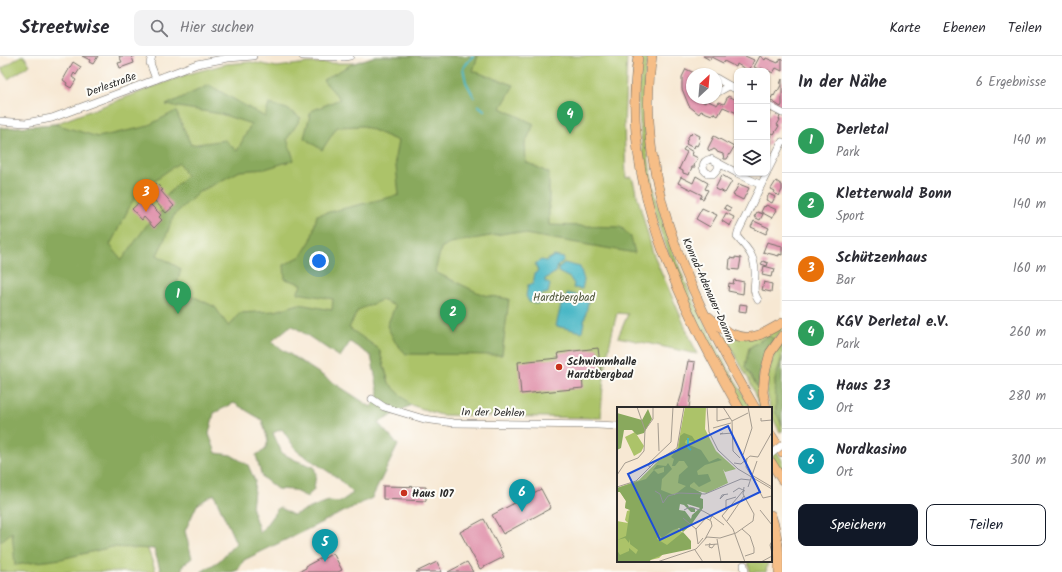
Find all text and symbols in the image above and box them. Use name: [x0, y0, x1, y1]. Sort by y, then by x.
search box: [134, 10, 414, 46]
text: Streetwise: [20, 13, 110, 43]
text: Hier suchen: [180, 16, 254, 40]
icon: search: [148, 17, 170, 39]
text: Karte: [889, 17, 921, 39]
text: Ebenen: [943, 17, 986, 39]
text: Teilen: [1008, 17, 1042, 39]
street label: Derlestraße: [84, 67, 139, 102]
north arrow: [686, 68, 722, 104]
map controls: [734, 68, 770, 176]
button: +: [734, 68, 770, 104]
text: In der Nähe: [798, 69, 887, 96]
text: 6 Ergebnisse: [976, 72, 1046, 93]
pin: 4: [557, 101, 583, 134]
button: −: [734, 104, 770, 140]
text: Derletal: [836, 118, 888, 142]
text: 1: [809, 130, 813, 151]
text: 140 m: [1013, 130, 1046, 151]
button: layers: [734, 140, 770, 176]
text: Park: [836, 142, 860, 163]
pin: 3: [133, 179, 159, 212]
text: Kletterwald Bonn: [836, 182, 952, 206]
text: 2: [807, 194, 815, 215]
text: 140 m: [1013, 194, 1046, 215]
text: Sport: [836, 206, 864, 227]
street label: Konrad-Adenauer-Damm: [677, 235, 739, 346]
text: Schützenhaus: [836, 246, 927, 270]
your location: [309, 251, 329, 271]
text: 3: [807, 258, 815, 279]
text: 160 m: [1013, 258, 1046, 279]
text: Bar: [836, 270, 855, 291]
pin: 1: [165, 281, 191, 314]
park label: Hardtbergbad: [533, 289, 595, 307]
pin: 2: [440, 299, 466, 332]
text: KGV Derletal e.V.: [836, 310, 948, 334]
text: 4: [807, 322, 815, 343]
text: 260 m: [1009, 322, 1046, 343]
text: Park: [836, 334, 860, 355]
place label: Schwimmhalle Hardtbergbad: [567, 353, 637, 384]
marker: Schwimmhalle Hardtbergbad: [554, 362, 564, 372]
text: Haus 23: [836, 374, 890, 398]
text: 5: [808, 386, 814, 407]
text: 280 m: [1009, 386, 1046, 407]
text: Ort: [836, 398, 853, 419]
street label: In der Dehlen: [461, 403, 525, 423]
inset map: [617, 407, 772, 562]
text: Nordkasino: [836, 438, 907, 462]
text: 6: [807, 450, 815, 471]
text: 300 m: [1010, 450, 1046, 471]
text: Ort: [836, 462, 853, 483]
pin: 6: [509, 479, 535, 512]
place label: Haus 107: [412, 485, 454, 503]
marker: Haus 107: [399, 488, 409, 498]
button: Speichern: [798, 504, 918, 546]
button: Teilen: [926, 504, 1046, 546]
pin: 5: [312, 529, 338, 562]

